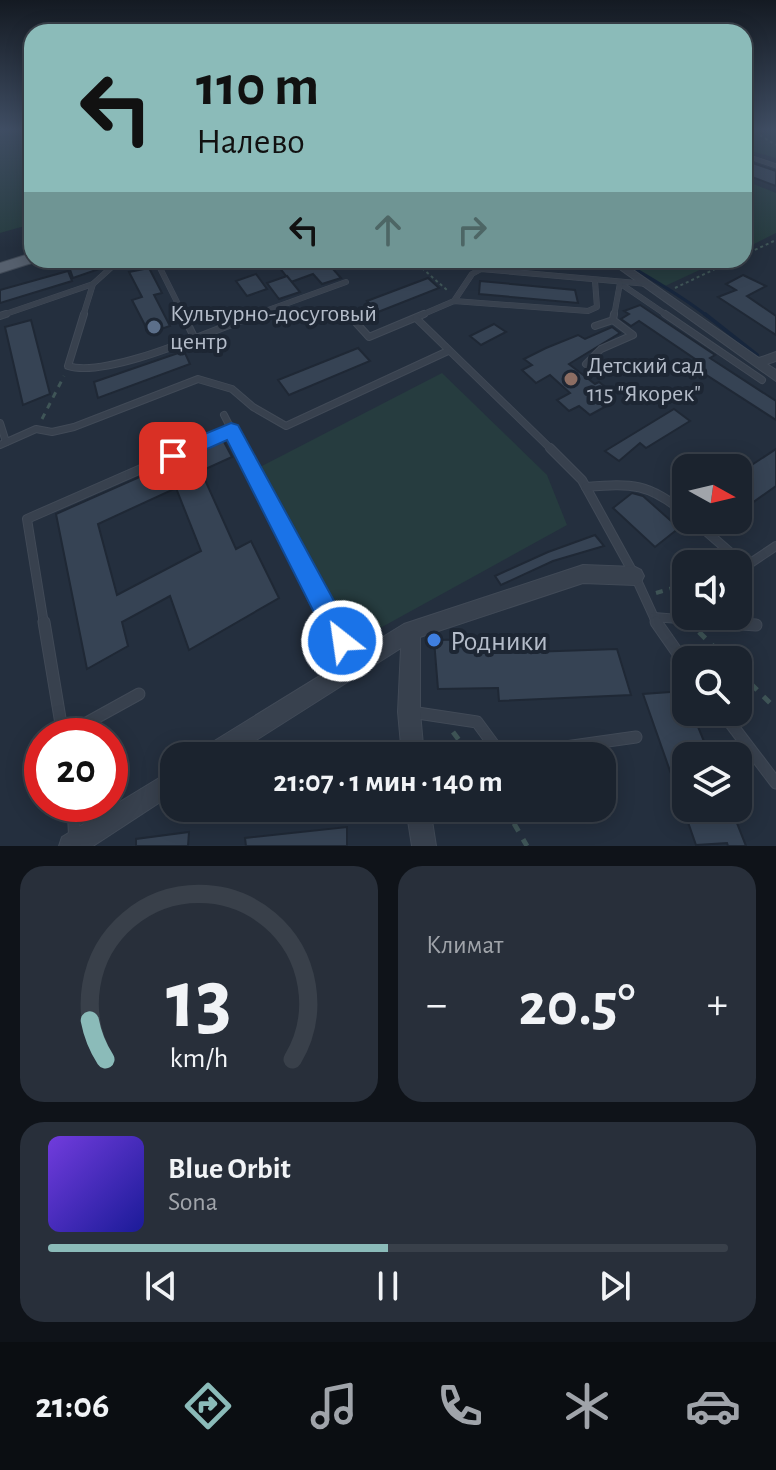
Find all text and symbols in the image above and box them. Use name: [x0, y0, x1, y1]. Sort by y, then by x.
icon: left: [64, 56, 168, 160]
text: 110 m: [196, 59, 319, 115]
text: Налево: [196, 124, 305, 160]
icon: left: [282, 208, 326, 252]
icon: ahead: [366, 208, 410, 252]
icon: right: [450, 208, 494, 252]
place label: Культурно-досуговый центр: [170, 302, 377, 354]
marker: Культурно-досуговый центр: [145, 318, 163, 336]
place label: Детский сад 115 "Якорек": [587, 354, 704, 406]
marker: Детский сад 115 "Якорек": [562, 370, 580, 388]
pin: [139, 422, 207, 490]
icon: arrive: [151, 434, 195, 478]
north arrow: [672, 454, 752, 534]
map controls: [672, 454, 752, 822]
button: sound: [672, 550, 752, 630]
position arrow: [300, 599, 384, 683]
place label: Родники: [450, 628, 548, 656]
marker: Родники: [425, 631, 443, 649]
button: search: [672, 646, 752, 726]
speed limit sign: 20: [24, 718, 128, 822]
button: layers: [672, 742, 752, 822]
text: 21:07 · 1 мин · 140 m: [273, 767, 503, 797]
text: Климат: [426, 932, 503, 958]
text: 13: [166, 959, 232, 1043]
text: 20.5°: [519, 976, 635, 1036]
text: −: [426, 983, 447, 1027]
text: +: [707, 983, 728, 1027]
text: km/h: [170, 1044, 228, 1073]
text: Blue Orbit: [168, 1154, 291, 1184]
text: Sona: [168, 1189, 218, 1215]
icon: previous: [139, 1264, 183, 1308]
icon: pause: [366, 1264, 410, 1308]
icon: next: [593, 1264, 637, 1308]
icon: directions: [180, 1378, 236, 1434]
icon: music: [306, 1378, 362, 1434]
icon: phone: [432, 1378, 488, 1434]
icon: climate: [559, 1378, 615, 1434]
icon: car: [685, 1378, 741, 1434]
text: 21:06: [35, 1388, 109, 1424]

